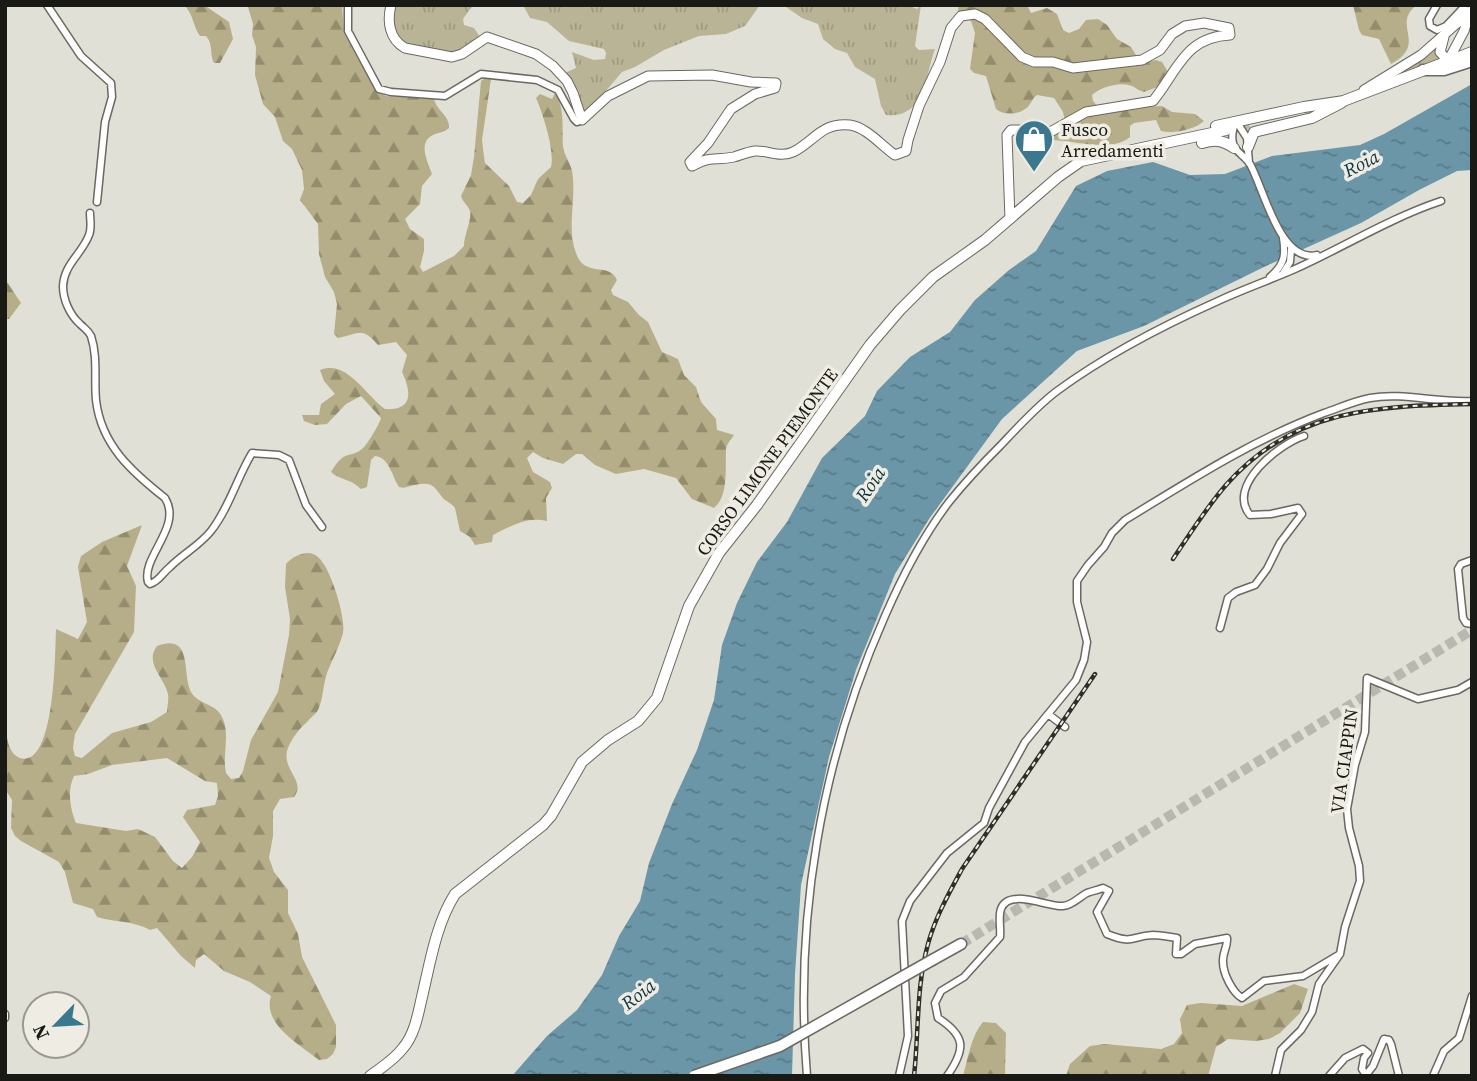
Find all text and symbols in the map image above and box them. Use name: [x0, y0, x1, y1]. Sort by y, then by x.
place label: Fusco Arredamenti: [1061, 117, 1164, 163]
shop icon: Fusco Arredamenti: [1013, 118, 1055, 173]
water label: Roia: [1338, 143, 1383, 183]
street label: CORSO LIMONE PIEMONTE: [690, 363, 844, 561]
water label: Roia: [848, 461, 891, 507]
street label: VIA CIAPPIN: [1324, 707, 1364, 815]
water label: Roia: [615, 972, 661, 1016]
north arrow: [21, 990, 91, 1060]
text: N: [26, 1020, 55, 1044]

